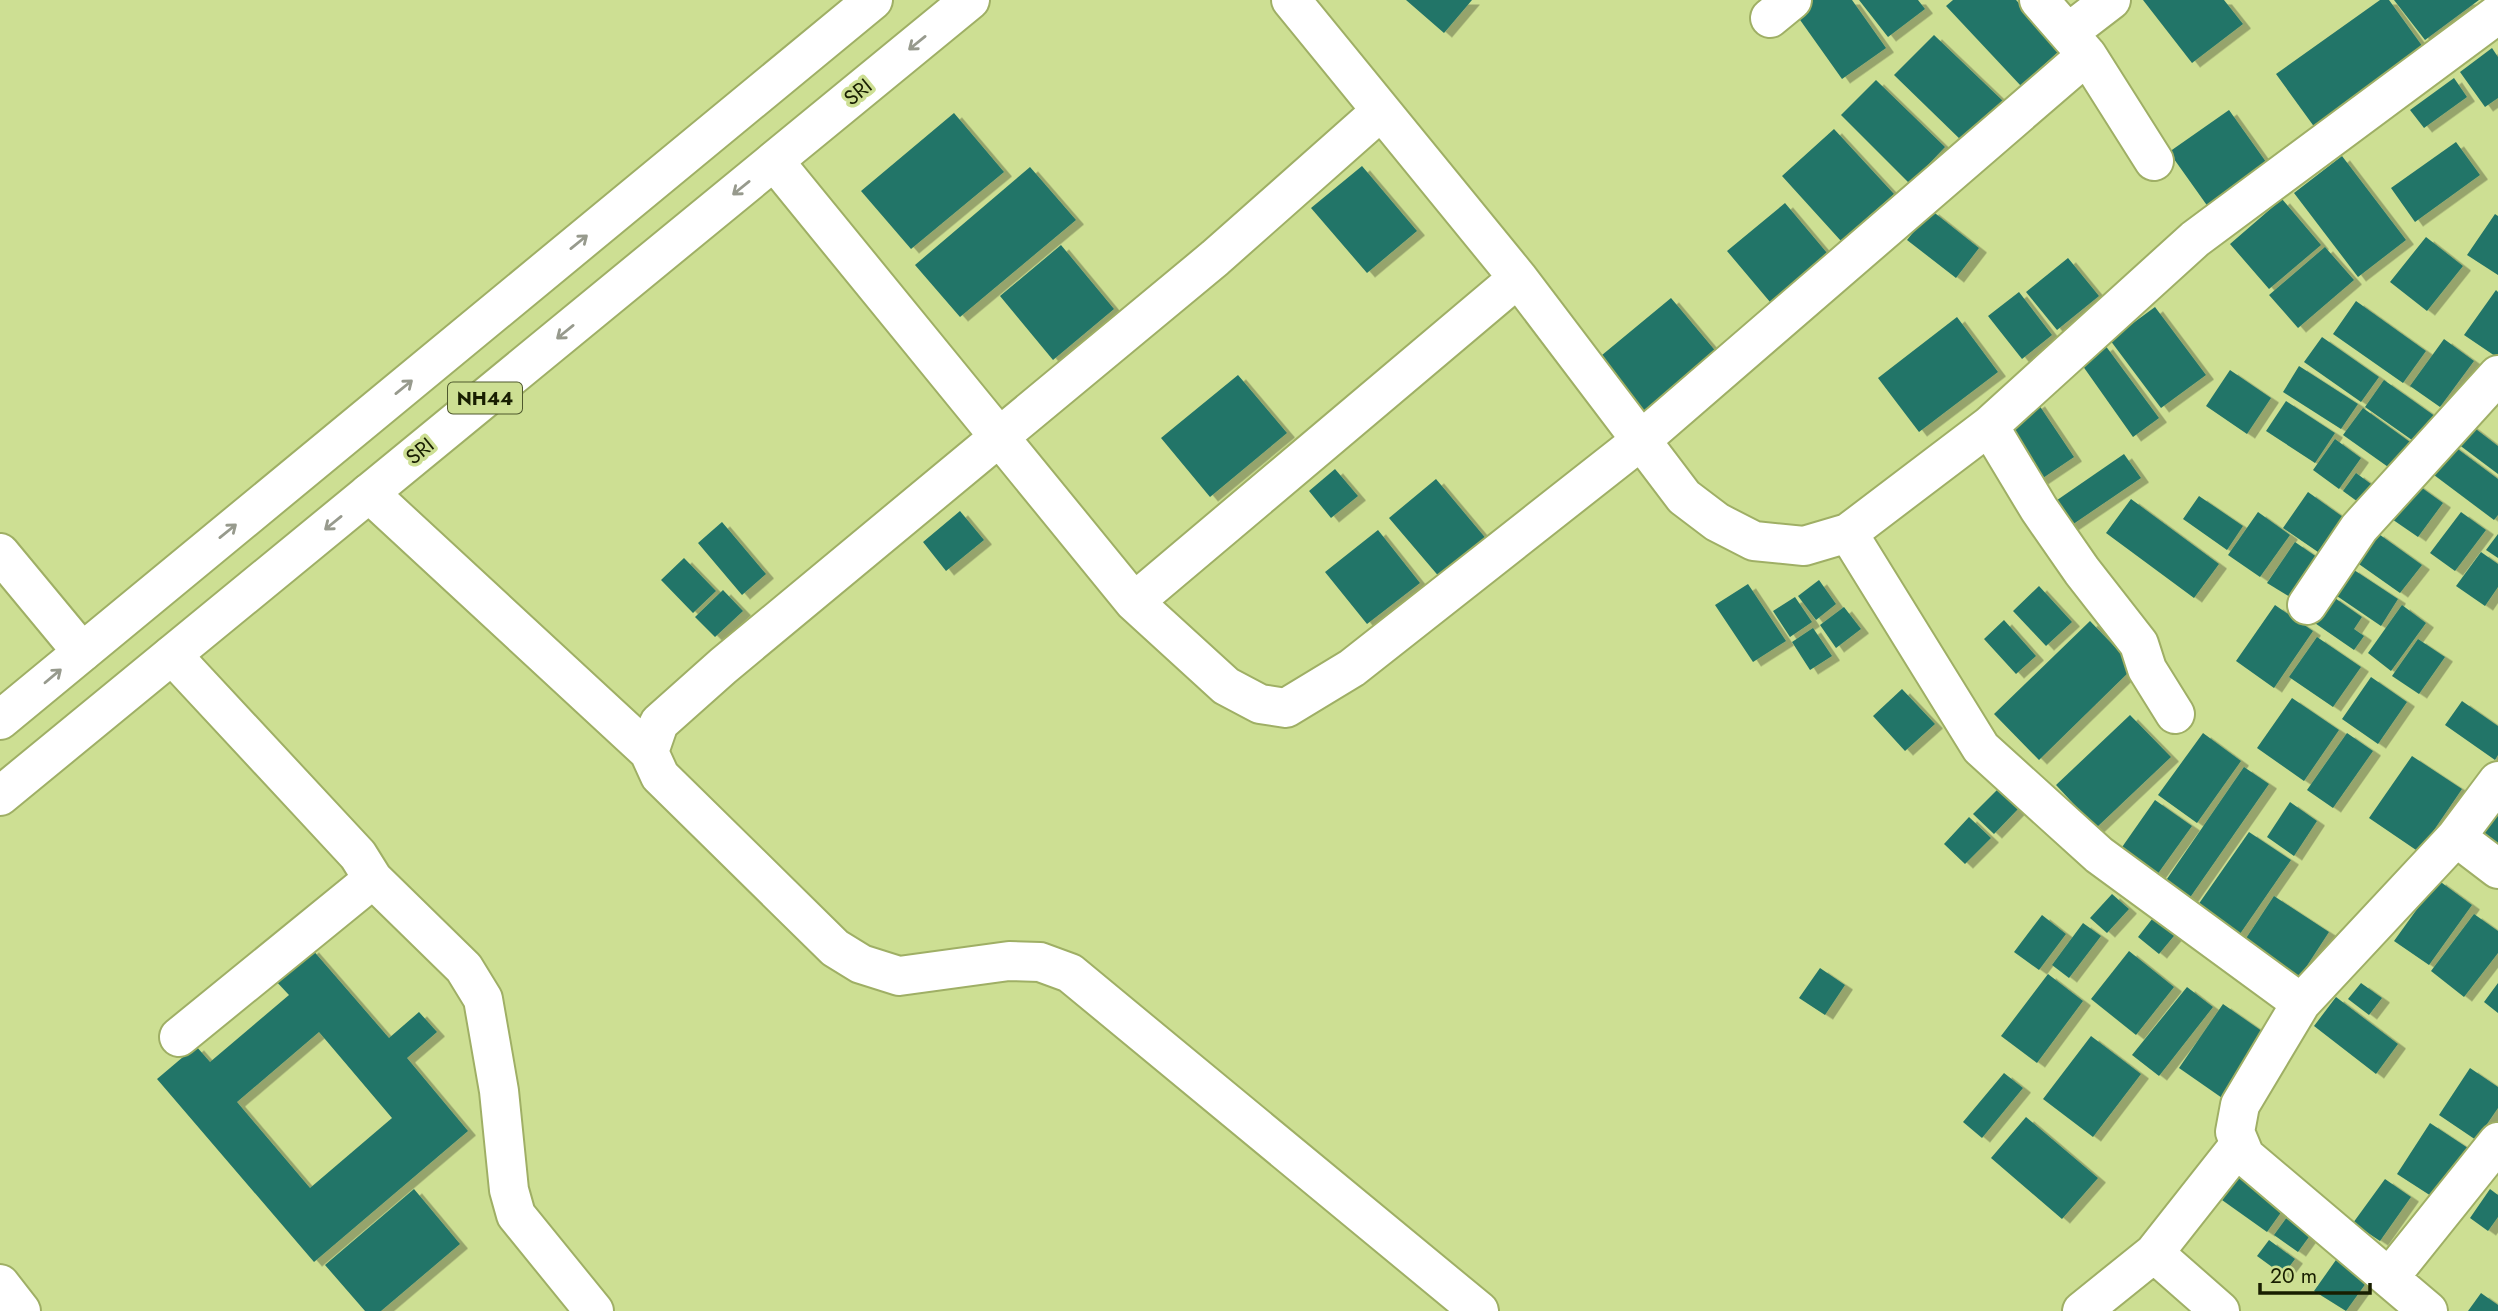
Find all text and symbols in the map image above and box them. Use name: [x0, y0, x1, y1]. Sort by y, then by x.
one-way arrow: [909, 36, 927, 51]
street label: SRI: [838, 71, 878, 113]
one-way arrow: [733, 180, 751, 195]
one-way arrow: [570, 234, 588, 250]
one-way arrow: [557, 324, 575, 340]
one-way arrow: [394, 379, 412, 395]
road number: NH44: [448, 382, 522, 414]
street label: SRI: [400, 430, 440, 472]
one-way arrow: [324, 515, 342, 531]
one-way arrow: [219, 524, 237, 539]
one-way arrow: [43, 668, 61, 684]
scale bar: [2260, 1252, 2370, 1296]
text: 20 m: [2270, 1261, 2317, 1291]

